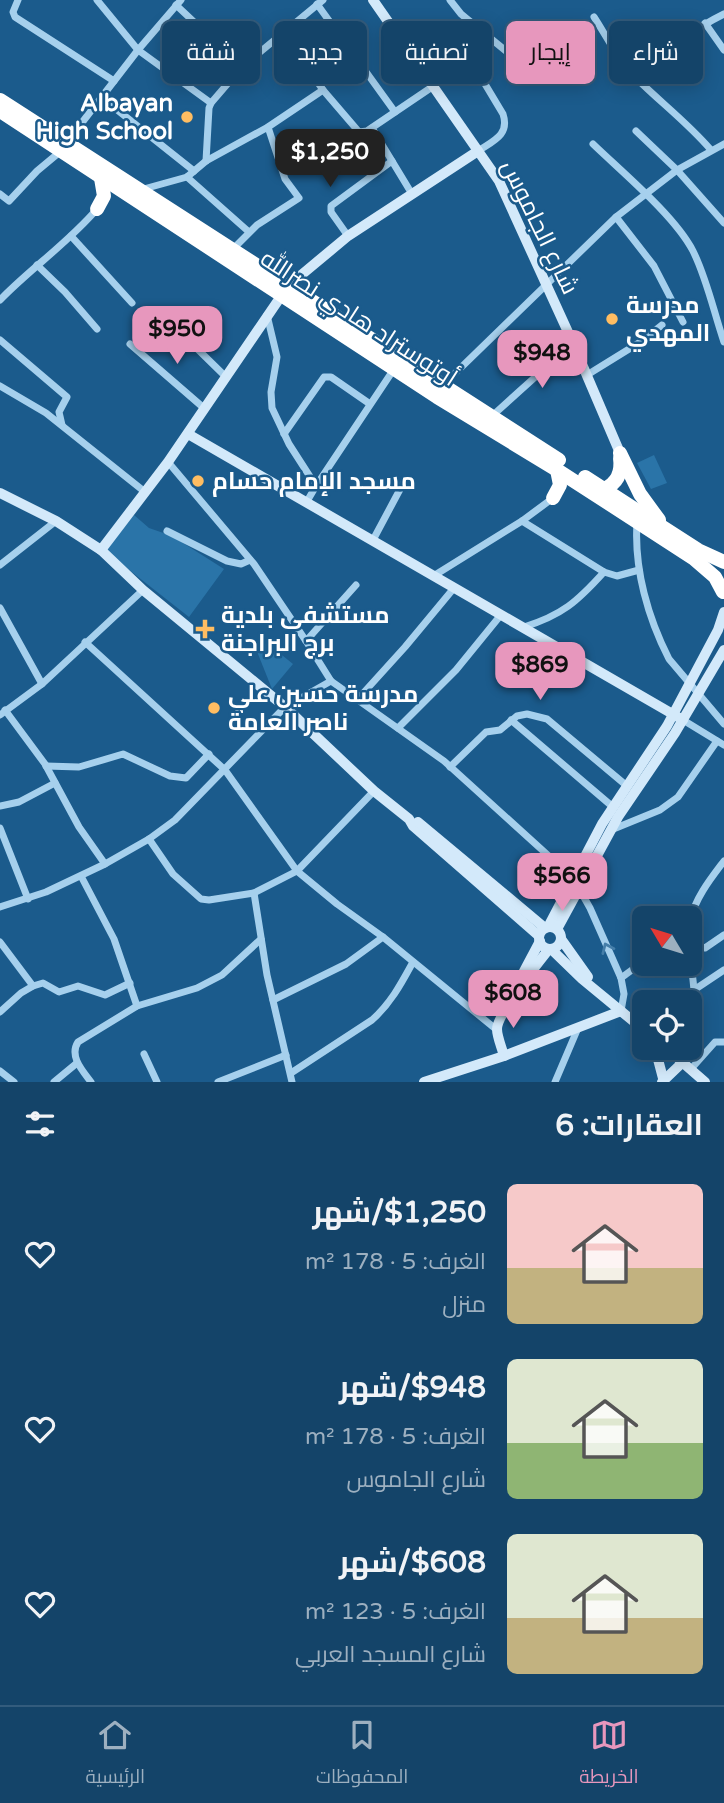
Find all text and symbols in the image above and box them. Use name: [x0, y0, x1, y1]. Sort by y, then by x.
chip: شقة: [162, 21, 260, 84]
chip: جديد: [274, 21, 367, 84]
chip: تصفية: [381, 21, 492, 84]
chip: إيجار: [506, 21, 595, 84]
chip: شراء: [609, 21, 703, 84]
place label: Albayan High School: [36, 89, 173, 146]
marker: Albayan High School: [179, 109, 195, 125]
pin: $1,250: [273, 130, 387, 189]
text: $1,250: [291, 138, 369, 166]
street label: شارع الجاموس: [494, 155, 585, 299]
street label: أوتوستراد هادي نصرالله: [253, 242, 464, 395]
place label: مدرسة المهدي: [626, 291, 710, 352]
pin: $950: [136, 306, 218, 366]
marker: مدرسة المهدي: [604, 311, 620, 327]
text: $950: [148, 315, 206, 343]
pin: $948: [501, 330, 583, 390]
text: $948: [513, 339, 571, 367]
place label: مسجد الإمام حسام: [212, 467, 416, 497]
marker: مسجد الإمام حسام: [190, 473, 206, 489]
place label: مستشفی بلدیة برج البراجنة: [221, 601, 390, 659]
marker: مستشفی بلدیة برج البراجنة: [195, 619, 215, 639]
pin: $869: [499, 642, 581, 702]
text: $869: [511, 651, 569, 679]
place label: مدرسة حسين علي ناصر العامة: [228, 680, 418, 737]
marker: مدرسة حسين علي ناصر العامة: [206, 700, 222, 716]
pin: $566: [521, 853, 603, 913]
text: $566: [533, 862, 591, 890]
north arrow: [632, 906, 702, 976]
map controls: [632, 906, 702, 1060]
one-way arrow: [601, 942, 615, 955]
pin: $608: [472, 970, 554, 1030]
text: $608: [484, 979, 542, 1007]
button: locate: [632, 990, 702, 1060]
icon: filters: [21, 1105, 59, 1143]
text: العقارات: 6: [555, 1107, 703, 1144]
text: $1,250/شهر: [312, 1194, 486, 1231]
icon: home: [563, 1212, 647, 1296]
icon: heart: [21, 1235, 59, 1273]
text: الغرف: 5 · 178 m²: [305, 1248, 486, 1276]
text: منزل: [442, 1291, 486, 1319]
text: $948/شهر: [339, 1369, 486, 1406]
icon: home: [563, 1387, 647, 1471]
icon: heart: [21, 1410, 59, 1448]
text: الغرف: 5 · 178 m²: [305, 1423, 486, 1451]
text: شارع الجاموس: [346, 1466, 486, 1494]
text: $608/شهر: [339, 1544, 486, 1581]
icon: home: [563, 1562, 647, 1646]
icon: heart: [21, 1585, 59, 1623]
text: الغرف: 5 · 123 m²: [305, 1598, 486, 1626]
text: شارع المسجد العربي: [295, 1641, 486, 1669]
tab: الرئيسية: [85, 1716, 145, 1794]
tab: المحفوظات: [316, 1716, 408, 1794]
tab: الخريطة: [579, 1716, 639, 1794]

